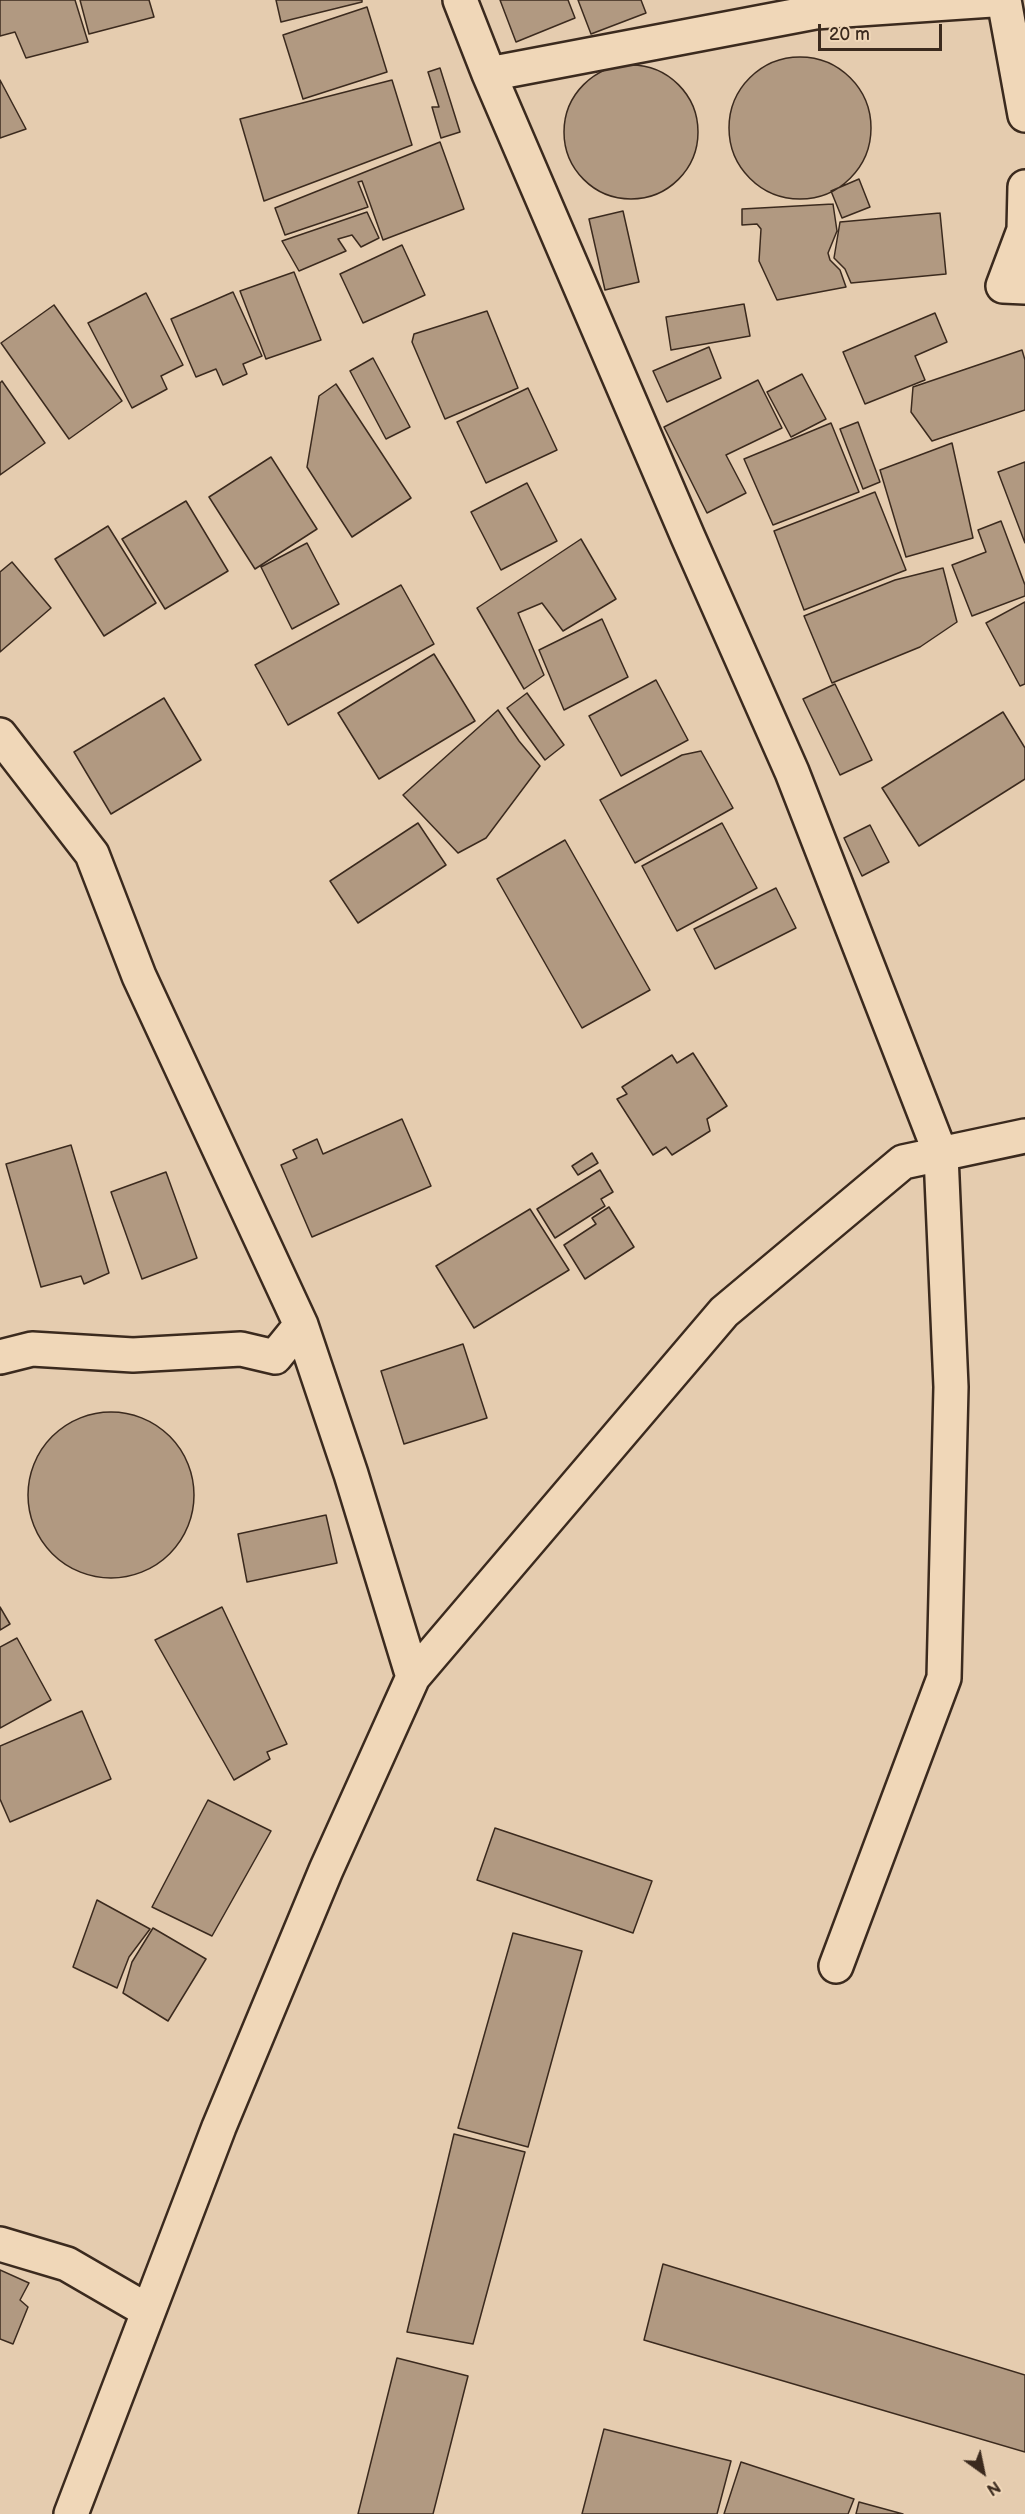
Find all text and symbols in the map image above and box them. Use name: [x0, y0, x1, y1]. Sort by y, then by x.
scale bar: [821, 12, 946, 50]
text: 20 m: [829, 24, 870, 45]
north arrow: [953, 2442, 1013, 2502]
text: N: [983, 2476, 1003, 2499]

